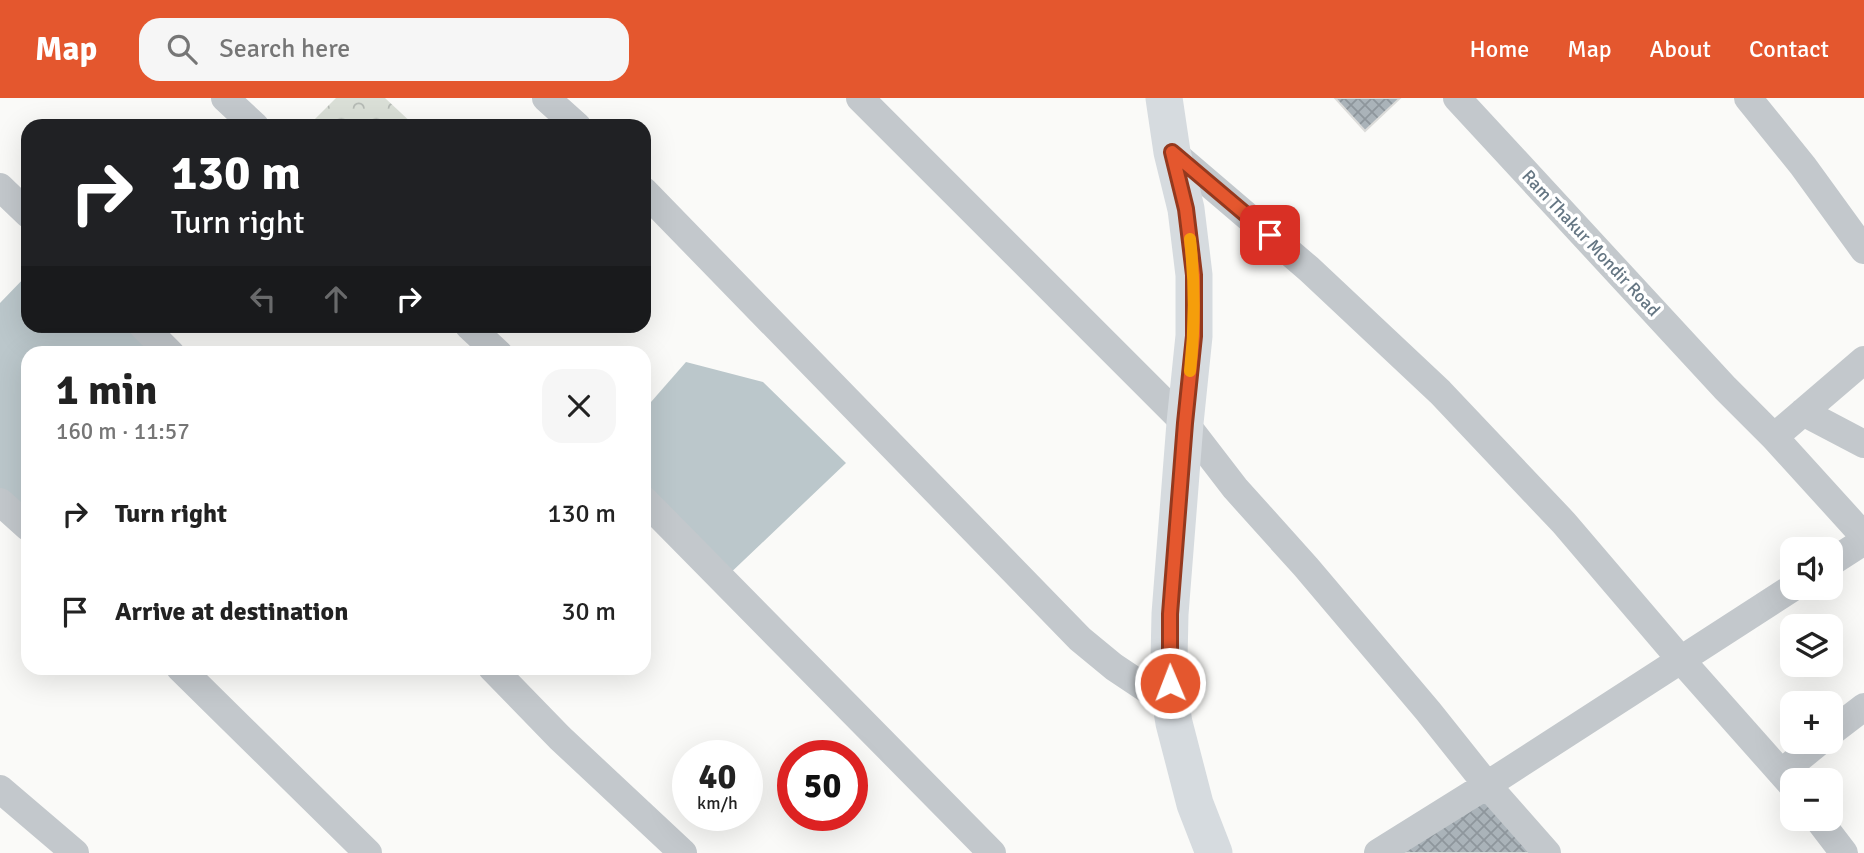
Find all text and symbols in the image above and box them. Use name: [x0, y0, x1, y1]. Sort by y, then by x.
search box: [139, 18, 629, 81]
text: Map: [35, 29, 97, 70]
icon: search: [163, 30, 201, 68]
text: Search here: [219, 33, 350, 65]
text: Home: [1469, 34, 1529, 64]
text: Map: [1567, 34, 1612, 64]
text: About: [1650, 34, 1711, 64]
text: Contact: [1749, 34, 1829, 64]
text: 130 m: [171, 143, 301, 203]
icon: right: [56, 147, 147, 238]
street label: Ram Thakur Mondir Road: [1517, 165, 1665, 321]
text: Turn right: [171, 203, 304, 242]
pin: [1240, 205, 1300, 265]
icon: arrive: [1251, 216, 1289, 254]
icon: left: [244, 280, 282, 318]
icon: ahead: [317, 280, 355, 318]
icon: right: [390, 280, 428, 318]
text: 1 min: [56, 365, 157, 416]
button: close: [542, 369, 616, 443]
text: 160 m · 11:57: [56, 417, 190, 446]
icon: right: [56, 495, 94, 533]
text: Turn right: [115, 498, 227, 530]
text: 130 m: [547, 498, 616, 530]
map controls: [1780, 537, 1843, 831]
button: sound: [1780, 537, 1843, 600]
icon: arrive: [56, 593, 94, 631]
text: Arrive at destination: [115, 596, 348, 628]
text: 30 m: [561, 596, 616, 628]
button: layers: [1780, 614, 1843, 677]
position arrow: [1133, 646, 1207, 720]
button: +: [1780, 691, 1843, 754]
speed limit sign: 50: [777, 740, 868, 831]
text: 40: [699, 755, 736, 798]
button: −: [1780, 768, 1843, 831]
text: km/h: [697, 792, 738, 814]

